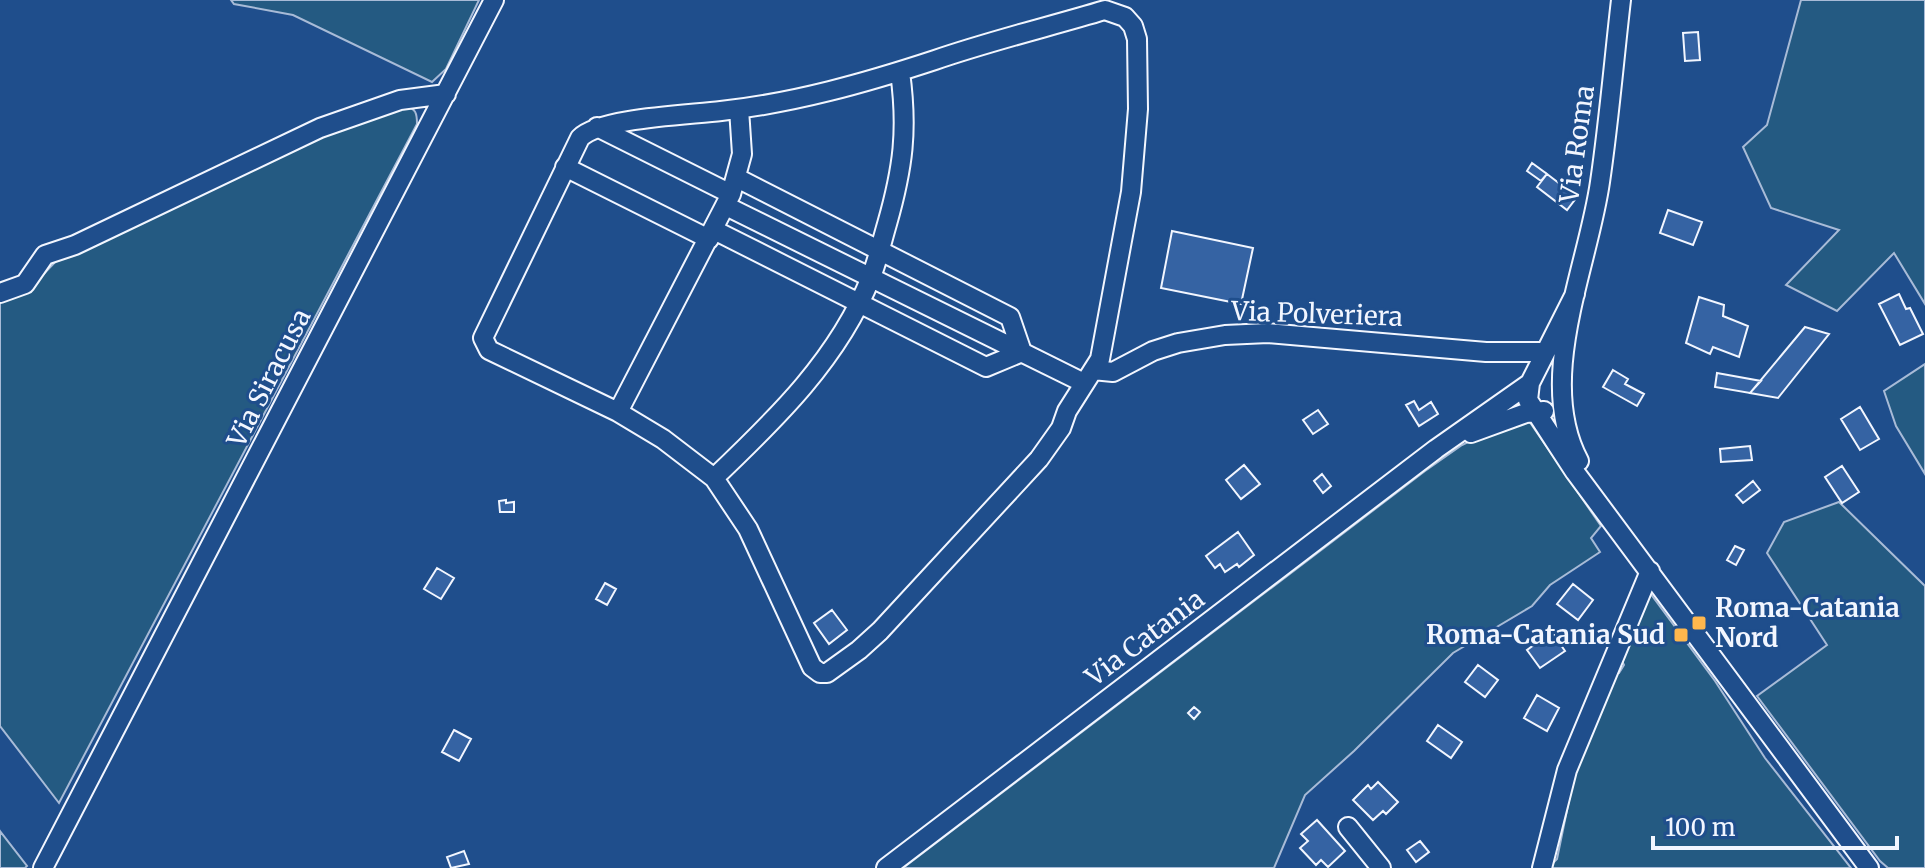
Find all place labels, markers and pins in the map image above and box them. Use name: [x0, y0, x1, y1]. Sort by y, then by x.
place label: Roma-Catania Nord: [1715, 591, 1900, 654]
marker: Roma-Catania Nord: [1690, 614, 1708, 632]
place label: Roma-Catania Sud: [1426, 618, 1665, 651]
marker: Roma-Catania Sud: [1672, 626, 1690, 644]

